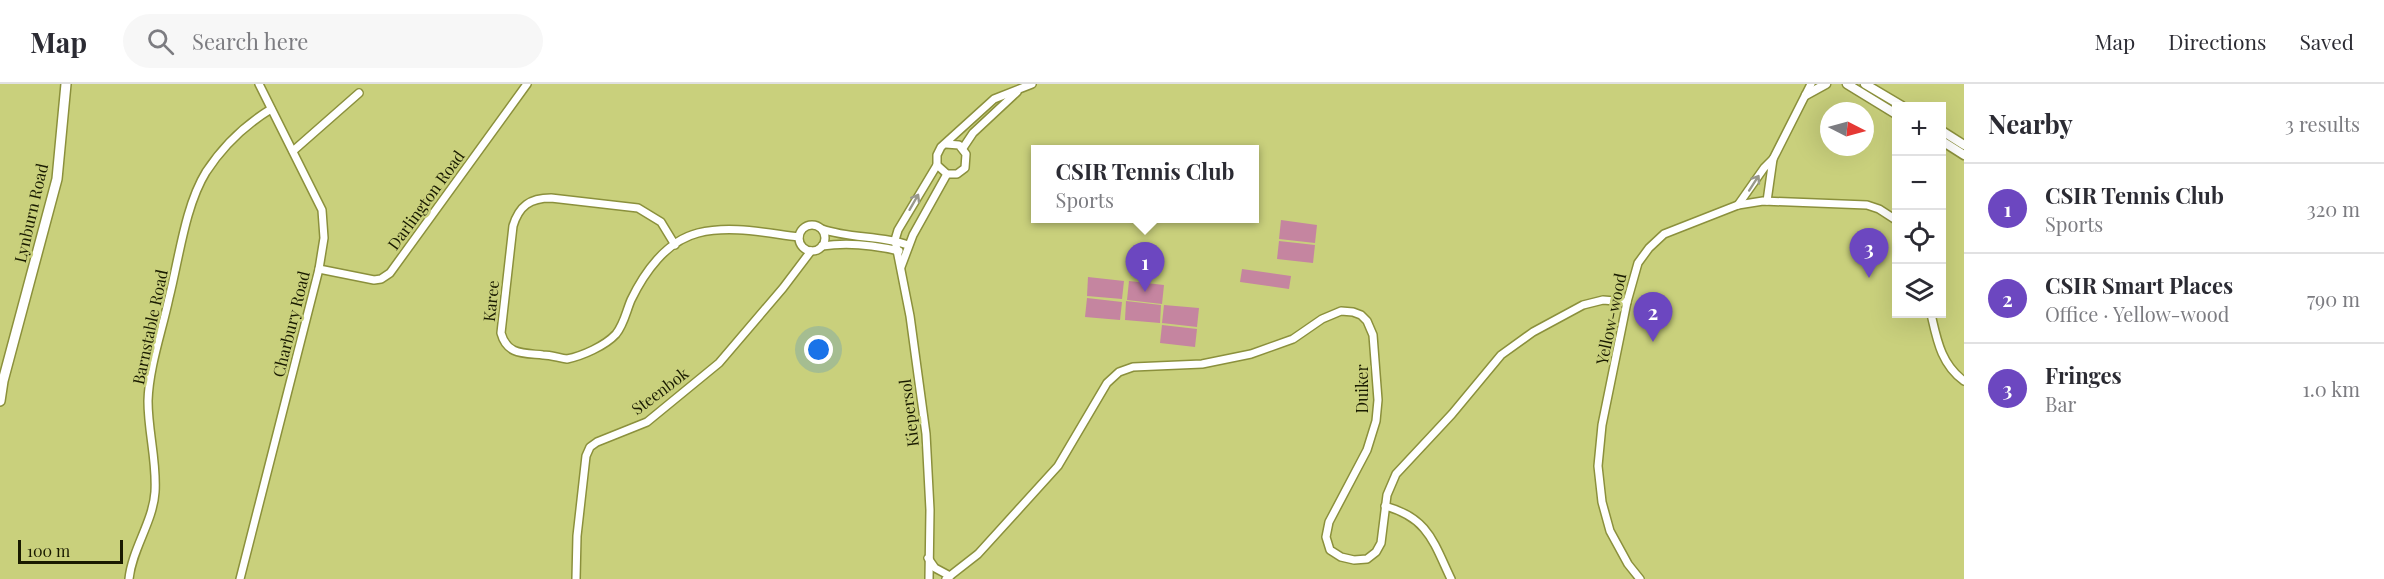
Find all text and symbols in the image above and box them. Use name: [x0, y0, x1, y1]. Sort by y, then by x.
search box: [123, 14, 543, 68]
text: Map: [30, 23, 87, 60]
icon: search: [144, 25, 177, 58]
text: Search here: [192, 26, 308, 56]
text: Map: [2094, 27, 2135, 55]
text: Directions: [2168, 27, 2266, 55]
text: Saved: [2299, 27, 2354, 55]
north arrow: [1820, 102, 1874, 156]
map controls: [1892, 102, 1946, 318]
button: +: [1892, 102, 1946, 156]
text: Nearby: [1988, 106, 2073, 141]
text: 3 results: [2285, 110, 2360, 137]
popup: [1031, 145, 1259, 223]
street label: Darlington Road: [382, 146, 469, 254]
text: CSIR Tennis Club: [1056, 156, 1234, 186]
button: −: [1892, 156, 1946, 210]
street label: Lynburn Road: [9, 161, 52, 265]
one-way arrow: [1748, 176, 1760, 192]
text: CSIR Tennis Club: [2045, 180, 2224, 210]
text: Sports: [1056, 186, 1114, 213]
one-way arrow: [909, 194, 921, 211]
text: 1: [2004, 195, 2011, 222]
text: 320 m: [2307, 195, 2360, 222]
button: locate: [1892, 210, 1946, 264]
text: Sports: [2045, 210, 2103, 237]
pin: 3: [1850, 228, 1888, 278]
pin: 1: [1126, 242, 1164, 292]
button: layers: [1892, 264, 1946, 318]
street label: Barnstable Road: [127, 267, 172, 386]
street label: Charbury Road: [267, 269, 314, 379]
text: CSIR Smart Places: [2045, 270, 2233, 300]
street label: Yellow-wood: [1590, 271, 1630, 368]
street label: Karee: [478, 279, 503, 323]
text: 2: [2002, 285, 2013, 312]
text: 790 m: [2307, 285, 2360, 312]
pin: 2: [1634, 292, 1672, 342]
text: Office · Yellow-wood: [2045, 300, 2229, 327]
your location: [804, 335, 833, 364]
text: Fringes: [2045, 360, 2122, 390]
street label: Steenbok: [627, 362, 693, 419]
street label: Duiker: [1351, 364, 1372, 414]
text: 3: [2003, 375, 2012, 402]
text: 1.0 km: [2302, 375, 2360, 402]
street label: Kiepersol: [894, 378, 923, 448]
text: Bar: [2045, 390, 2076, 417]
scale bar: [18, 537, 123, 564]
text: 100 m: [27, 540, 70, 561]

